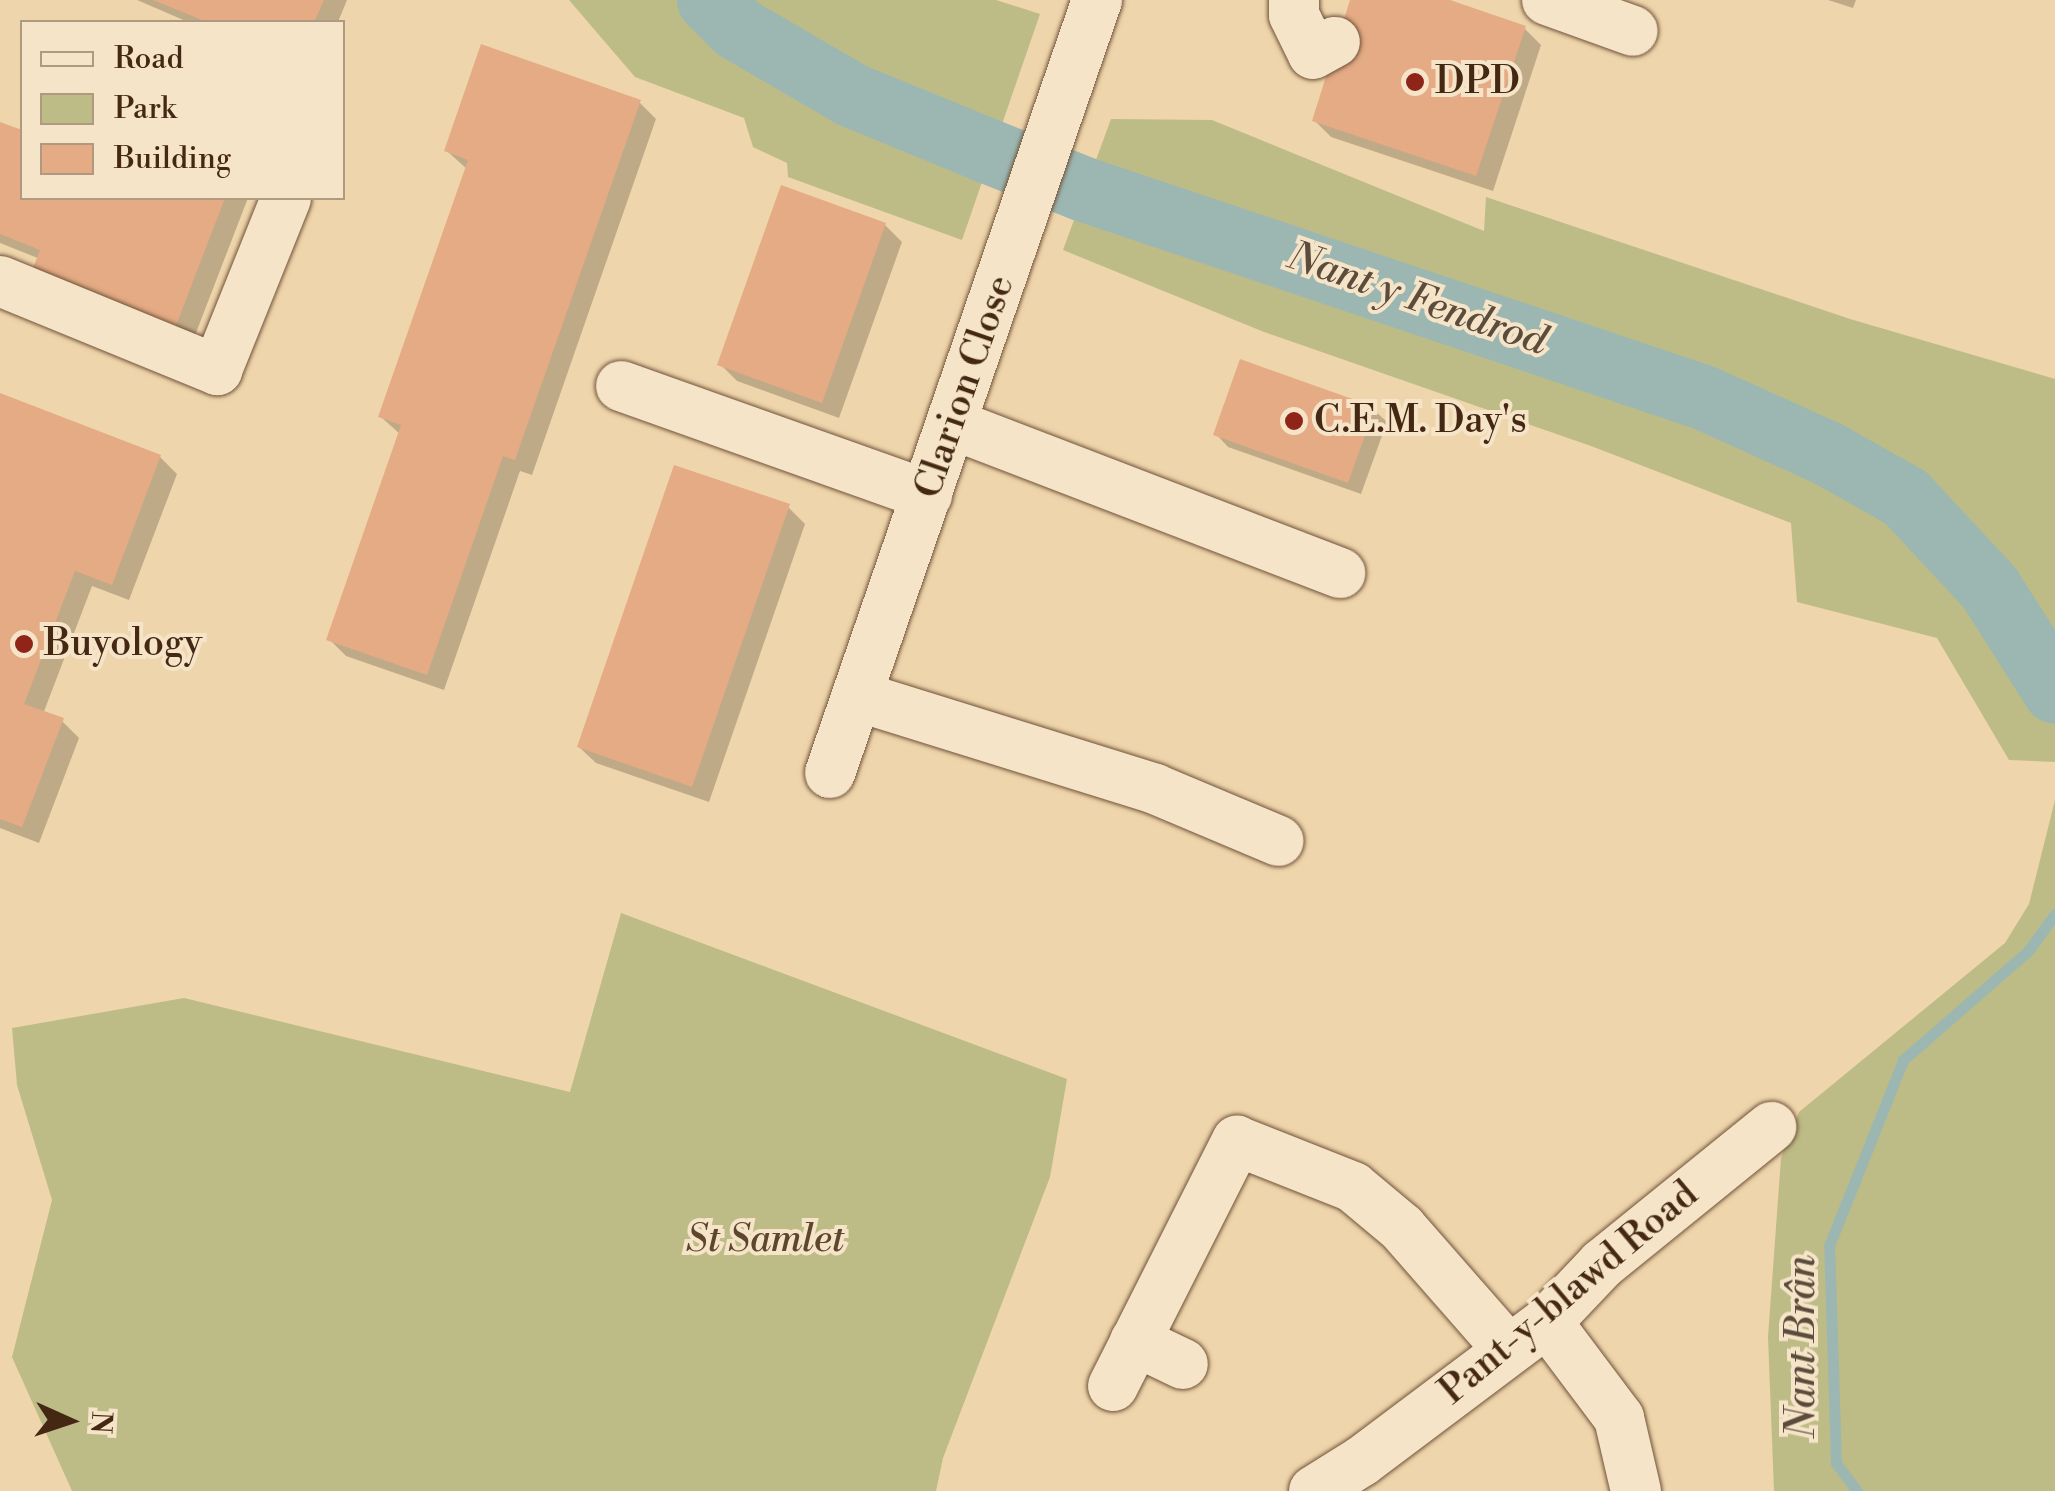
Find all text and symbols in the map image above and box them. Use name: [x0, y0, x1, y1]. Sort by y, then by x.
legend: [20, 20, 345, 200]
text: Road: [114, 40, 184, 78]
place label: DPD: [1435, 59, 1520, 105]
marker: DPD: [1404, 71, 1426, 93]
text: Park: [114, 90, 176, 128]
text: Building: [114, 140, 231, 178]
water label: Nant y Fendrod: [1281, 232, 1553, 366]
street label: Clarion Close: [906, 270, 1024, 504]
place label: C.E.M. Day's: [1314, 398, 1527, 444]
marker: C.E.M. Day's: [1283, 410, 1305, 432]
place label: Buyology: [44, 621, 202, 667]
marker: Buyology: [13, 633, 35, 655]
street label: Pant-y-blawd Road: [1431, 1172, 1707, 1414]
park label: St Samlet: [686, 1217, 844, 1263]
water label: Nant Brân: [1778, 1255, 1826, 1439]
north arrow: [20, 1371, 120, 1471]
text: N: [82, 1411, 119, 1435]

